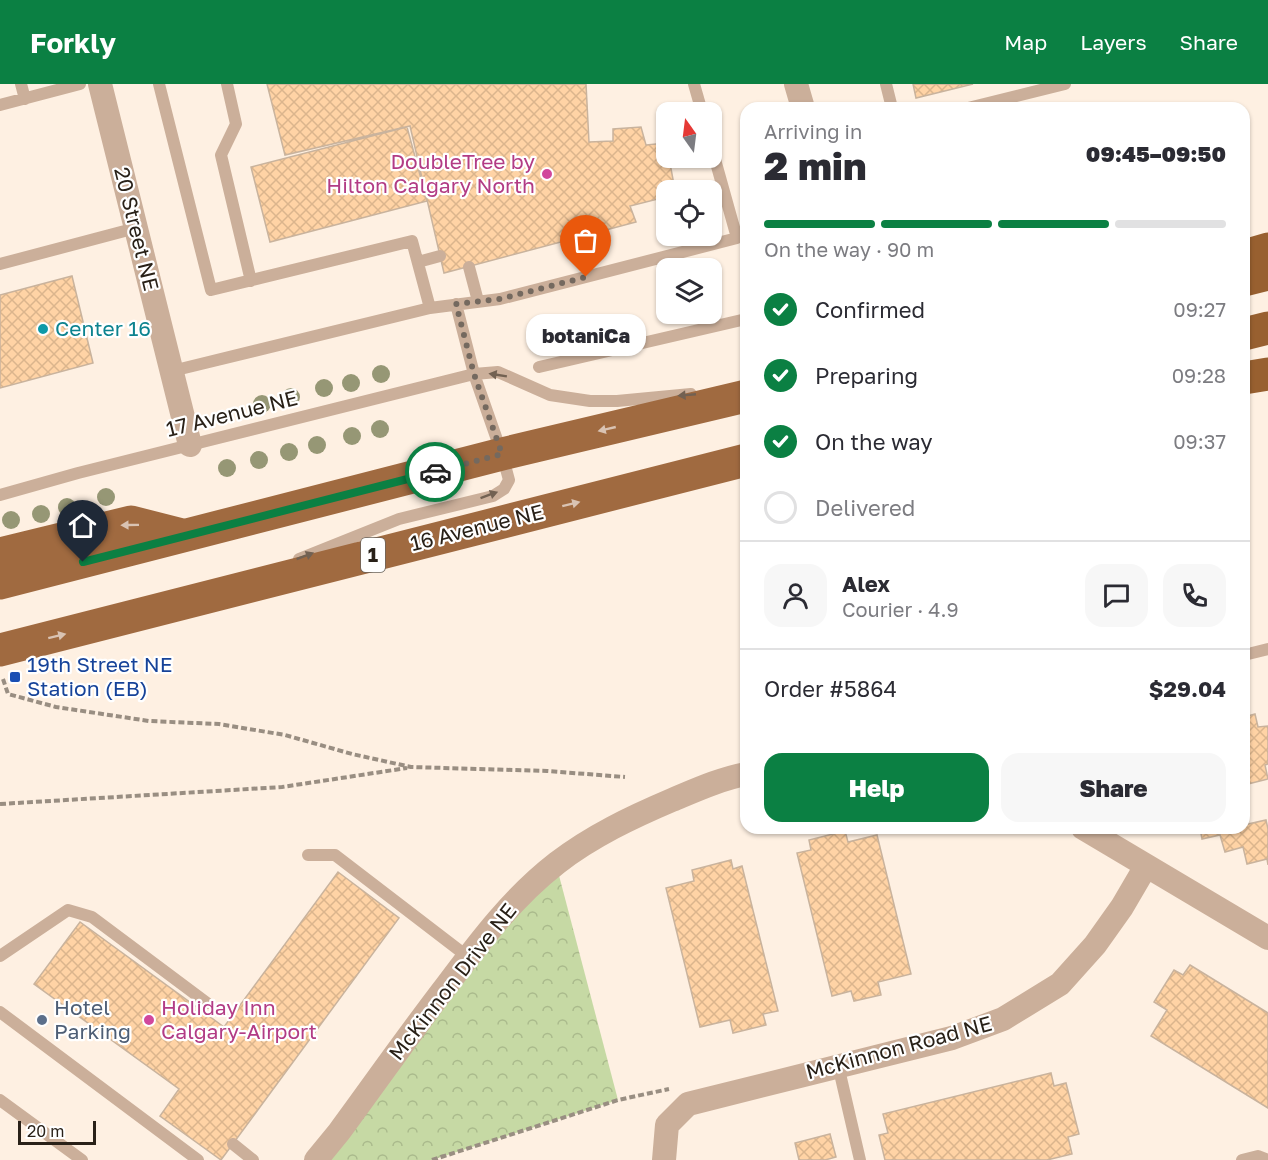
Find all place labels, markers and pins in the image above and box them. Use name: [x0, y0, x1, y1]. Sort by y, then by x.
place label: DoubleTree by Hilton Calgary North: [326, 148, 535, 198]
marker: DoubleTree by Hilton Calgary North: [540, 167, 554, 181]
pin: [560, 215, 611, 277]
callout: botaniCa: [526, 313, 646, 355]
place label: Center 16: [55, 315, 151, 341]
marker: Center 16: [36, 322, 50, 336]
pin: [57, 500, 108, 562]
place label: 19th Street NE Station (EB): [27, 651, 173, 701]
marker: 19th Street NE Station (EB): [8, 670, 22, 684]
place label: Hotel Parking: [54, 994, 131, 1044]
place label: Holiday Inn Calgary-Airport: [161, 994, 317, 1044]
marker: Hotel Parking: [35, 1013, 49, 1027]
marker: Holiday Inn Calgary-Airport: [142, 1013, 156, 1027]

